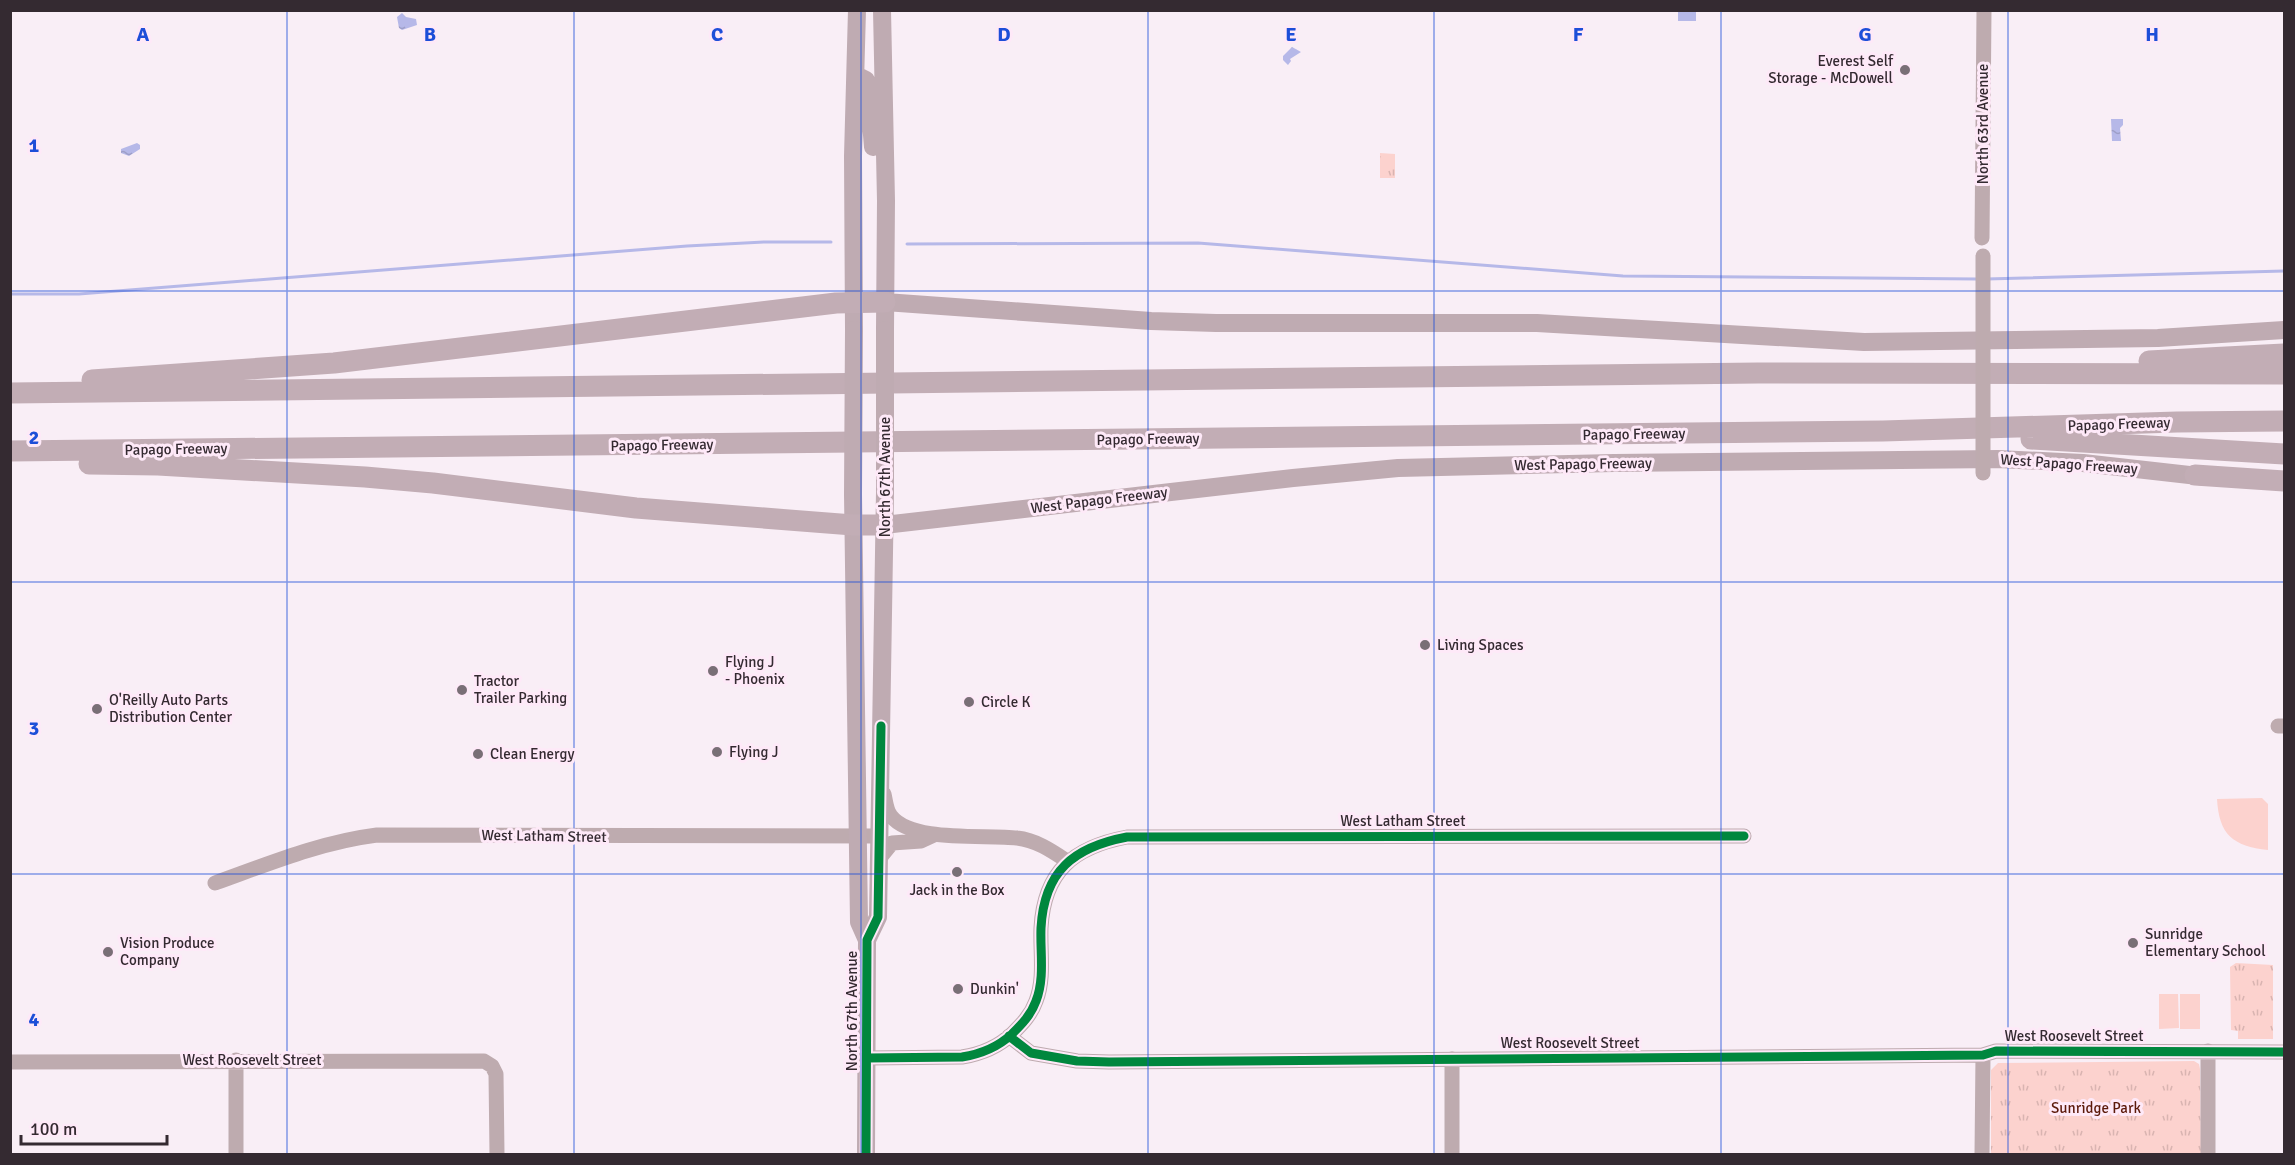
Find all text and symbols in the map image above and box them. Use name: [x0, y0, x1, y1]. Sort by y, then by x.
text: A: [137, 22, 150, 47]
text: B: [424, 22, 436, 47]
text: C: [711, 22, 723, 47]
text: D: [997, 22, 1011, 47]
text: E: [1285, 22, 1297, 47]
text: F: [1573, 22, 1584, 47]
text: G: [1858, 22, 1872, 47]
text: H: [2145, 22, 2159, 47]
place label: Everest Self Storage - McDowell: [1768, 52, 1894, 87]
marker: Everest Self Storage - McDowell: [1898, 63, 1912, 77]
street label: North 63rd Avenue: [1974, 64, 1992, 184]
text: 1: [29, 133, 40, 158]
street label: Papago Freeway: [2067, 413, 2171, 435]
street label: North 67th Avenue: [876, 417, 894, 537]
street label: Papago Freeway: [1582, 424, 1686, 444]
text: 2: [29, 425, 39, 450]
street label: Papago Freeway: [1096, 429, 1200, 449]
street label: Papago Freeway: [610, 435, 714, 455]
street label: Papago Freeway: [124, 439, 228, 459]
street label: West Papago Freeway: [2000, 450, 2138, 478]
street label: West Papago Freeway: [1514, 454, 1652, 474]
street label: West Papago Freeway: [1030, 483, 1168, 517]
place label: Living Spaces: [1437, 636, 1524, 654]
marker: Living Spaces: [1418, 638, 1432, 652]
place label: Flying J - Phoenix: [725, 653, 785, 688]
marker: Flying J - Phoenix: [706, 664, 720, 678]
place label: Tractor Trailer Parking: [474, 672, 567, 707]
marker: Tractor Trailer Parking: [455, 683, 469, 697]
place label: O'Reilly Auto Parts Distribution Center: [109, 691, 233, 726]
place label: Circle K: [981, 693, 1030, 711]
marker: Circle K: [962, 695, 976, 709]
marker: O'Reilly Auto Parts Distribution Center: [90, 702, 104, 716]
text: 3: [29, 716, 39, 741]
place label: Flying J: [729, 743, 778, 761]
place label: Clean Energy: [490, 745, 574, 763]
marker: Flying J: [710, 745, 724, 759]
marker: Clean Energy: [471, 747, 485, 761]
street label: West Latham Street: [1340, 812, 1466, 830]
street label: West Latham Street: [481, 826, 607, 846]
marker: Jack in the Box: [950, 865, 964, 879]
place label: Jack in the Box: [909, 881, 1005, 899]
place label: Sunridge Elementary School: [2145, 925, 2266, 960]
place label: Vision Produce Company: [120, 934, 215, 969]
marker: Sunridge Elementary School: [2126, 936, 2140, 950]
marker: Vision Produce Company: [101, 945, 115, 959]
street label: North 67th Avenue: [843, 951, 861, 1071]
place label: Dunkin': [970, 980, 1019, 998]
marker: Dunkin': [951, 982, 965, 996]
text: 4: [29, 1007, 40, 1032]
street label: West Roosevelt Street: [2004, 1027, 2144, 1045]
street label: West Roosevelt Street: [1500, 1034, 1640, 1052]
street label: West Roosevelt Street: [182, 1051, 322, 1069]
park label: Sunridge Park: [2051, 1099, 2142, 1117]
scale bar: [21, 1108, 166, 1146]
text: 100 m: [30, 1118, 77, 1140]

